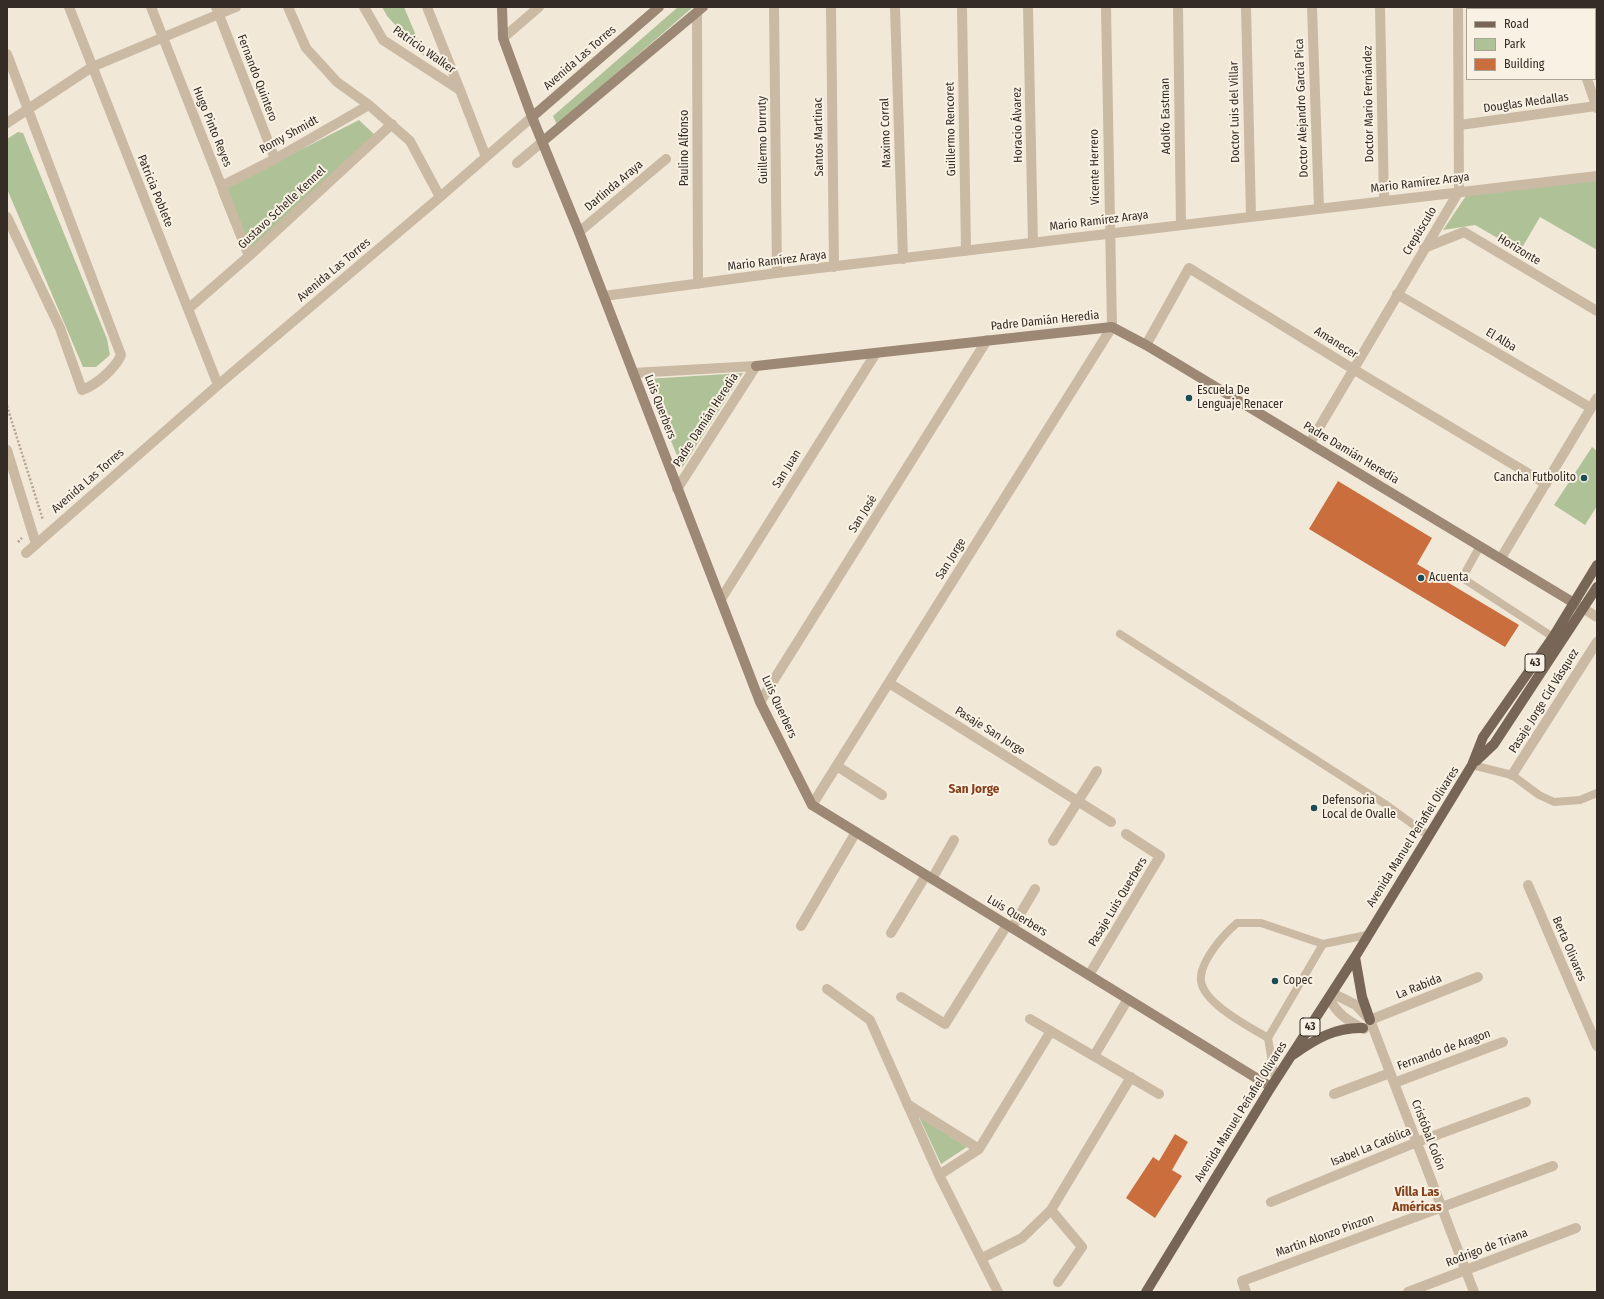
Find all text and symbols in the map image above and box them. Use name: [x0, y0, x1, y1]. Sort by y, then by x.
legend: [1466, 8, 1596, 80]
text: Road: [1504, 17, 1529, 31]
street label: Patricio Walker: [390, 23, 458, 77]
street label: Avenida Las Torres: [541, 23, 619, 93]
street label: Fernando Quintero: [234, 32, 280, 124]
text: Park: [1504, 37, 1525, 51]
street label: Doctor Alejandro García Pica: [1292, 38, 1312, 178]
street label: Doctor Mario Fernández: [1361, 46, 1377, 162]
text: Building: [1504, 57, 1544, 71]
street label: Doctor Luis del Villar: [1227, 61, 1243, 163]
street label: Adolfo Eastman: [1158, 78, 1174, 154]
street label: Guillermo Rencoret: [943, 82, 959, 176]
street label: Hugo Pinto Reyes: [189, 85, 235, 169]
street label: Horacio Álvarez: [1010, 87, 1026, 163]
street label: Douglas Medallas: [1482, 90, 1570, 116]
street label: Guillermo Durruty: [755, 96, 771, 184]
street label: Santos Martinac: [811, 97, 827, 177]
street label: Maximo Corral: [878, 98, 894, 168]
street label: Paulino Alfonso: [678, 110, 692, 186]
street label: Romy Shmidt: [257, 113, 321, 157]
street label: Vicente Herrero: [1087, 129, 1103, 205]
street label: Patricia Poblete: [134, 153, 176, 229]
street label: Darlinda Araya: [582, 158, 646, 214]
street label: Gustavo Schelle Kennel: [235, 164, 329, 252]
street label: Mario Ramírez Araya: [1370, 170, 1470, 196]
street label: Crepúsculo: [1400, 204, 1440, 258]
street label: Mario Ramírez Araya: [1049, 208, 1149, 234]
street label: Horizonte: [1495, 232, 1543, 268]
street label: Avenida Las Torres: [294, 235, 374, 305]
street label: Mario Ramírez Araya: [727, 248, 827, 274]
street label: Padre Damián Heredia: [990, 308, 1100, 334]
street label: Amanecer: [1312, 324, 1360, 362]
street label: El Alba: [1483, 325, 1519, 355]
street label: Padre Damián Heredia: [670, 370, 742, 470]
street label: Luis Querbers: [641, 373, 679, 441]
place label: Escuela De Lenguaje Renacer: [1197, 384, 1283, 412]
marker: Escuela De Lenguaje Renacer: [1184, 393, 1194, 403]
street label: Padre Damián Heredia: [1301, 419, 1401, 487]
street label: Avenida Las Torres: [49, 446, 127, 516]
street label: San Juan: [770, 447, 804, 491]
place label: Cancha Futbolito: [1494, 471, 1576, 485]
marker: Cancha Futbolito: [1579, 473, 1589, 483]
street label: San José: [846, 493, 880, 535]
street label: San Jorge: [933, 536, 969, 582]
place label: Acuenta: [1429, 571, 1469, 585]
marker: Acuenta: [1416, 573, 1426, 583]
street label: Pasaje Jorge Cid Vásquez: [1506, 646, 1582, 756]
road number: 43: [1525, 654, 1545, 672]
street label: Luis Querbers: [758, 673, 800, 741]
street label: Pasaje San Jorge: [952, 704, 1028, 758]
street label: Avenida Manuel Peñafiel Olivares: [1364, 764, 1462, 910]
district label: San Jorge: [949, 781, 999, 797]
place label: Defensoria Local de Ovalle: [1322, 794, 1396, 822]
marker: Defensoria Local de Ovalle: [1309, 803, 1319, 813]
street label: Pasaje Luis Querbers: [1086, 855, 1150, 949]
street label: Luis Querbers: [984, 892, 1050, 940]
street label: Berta Olivares: [1549, 914, 1589, 984]
street label: La Rabida: [1394, 971, 1444, 1003]
place label: Copec: [1283, 974, 1313, 988]
marker: Copec: [1270, 976, 1280, 986]
road number: 43: [1300, 1018, 1320, 1036]
street label: Fernando de Aragon: [1395, 1026, 1493, 1074]
street label: Avenida Manuel Peñafiel Olivares: [1192, 1039, 1290, 1185]
street label: Cristóbal Colón: [1408, 1098, 1448, 1172]
street label: Isabel La Católica: [1329, 1124, 1413, 1170]
district label: Villa Las Américas: [1392, 1184, 1442, 1215]
street label: Martin Alonzo Pinzon: [1274, 1212, 1376, 1260]
street label: Rodrigo de Triana: [1444, 1226, 1530, 1270]

